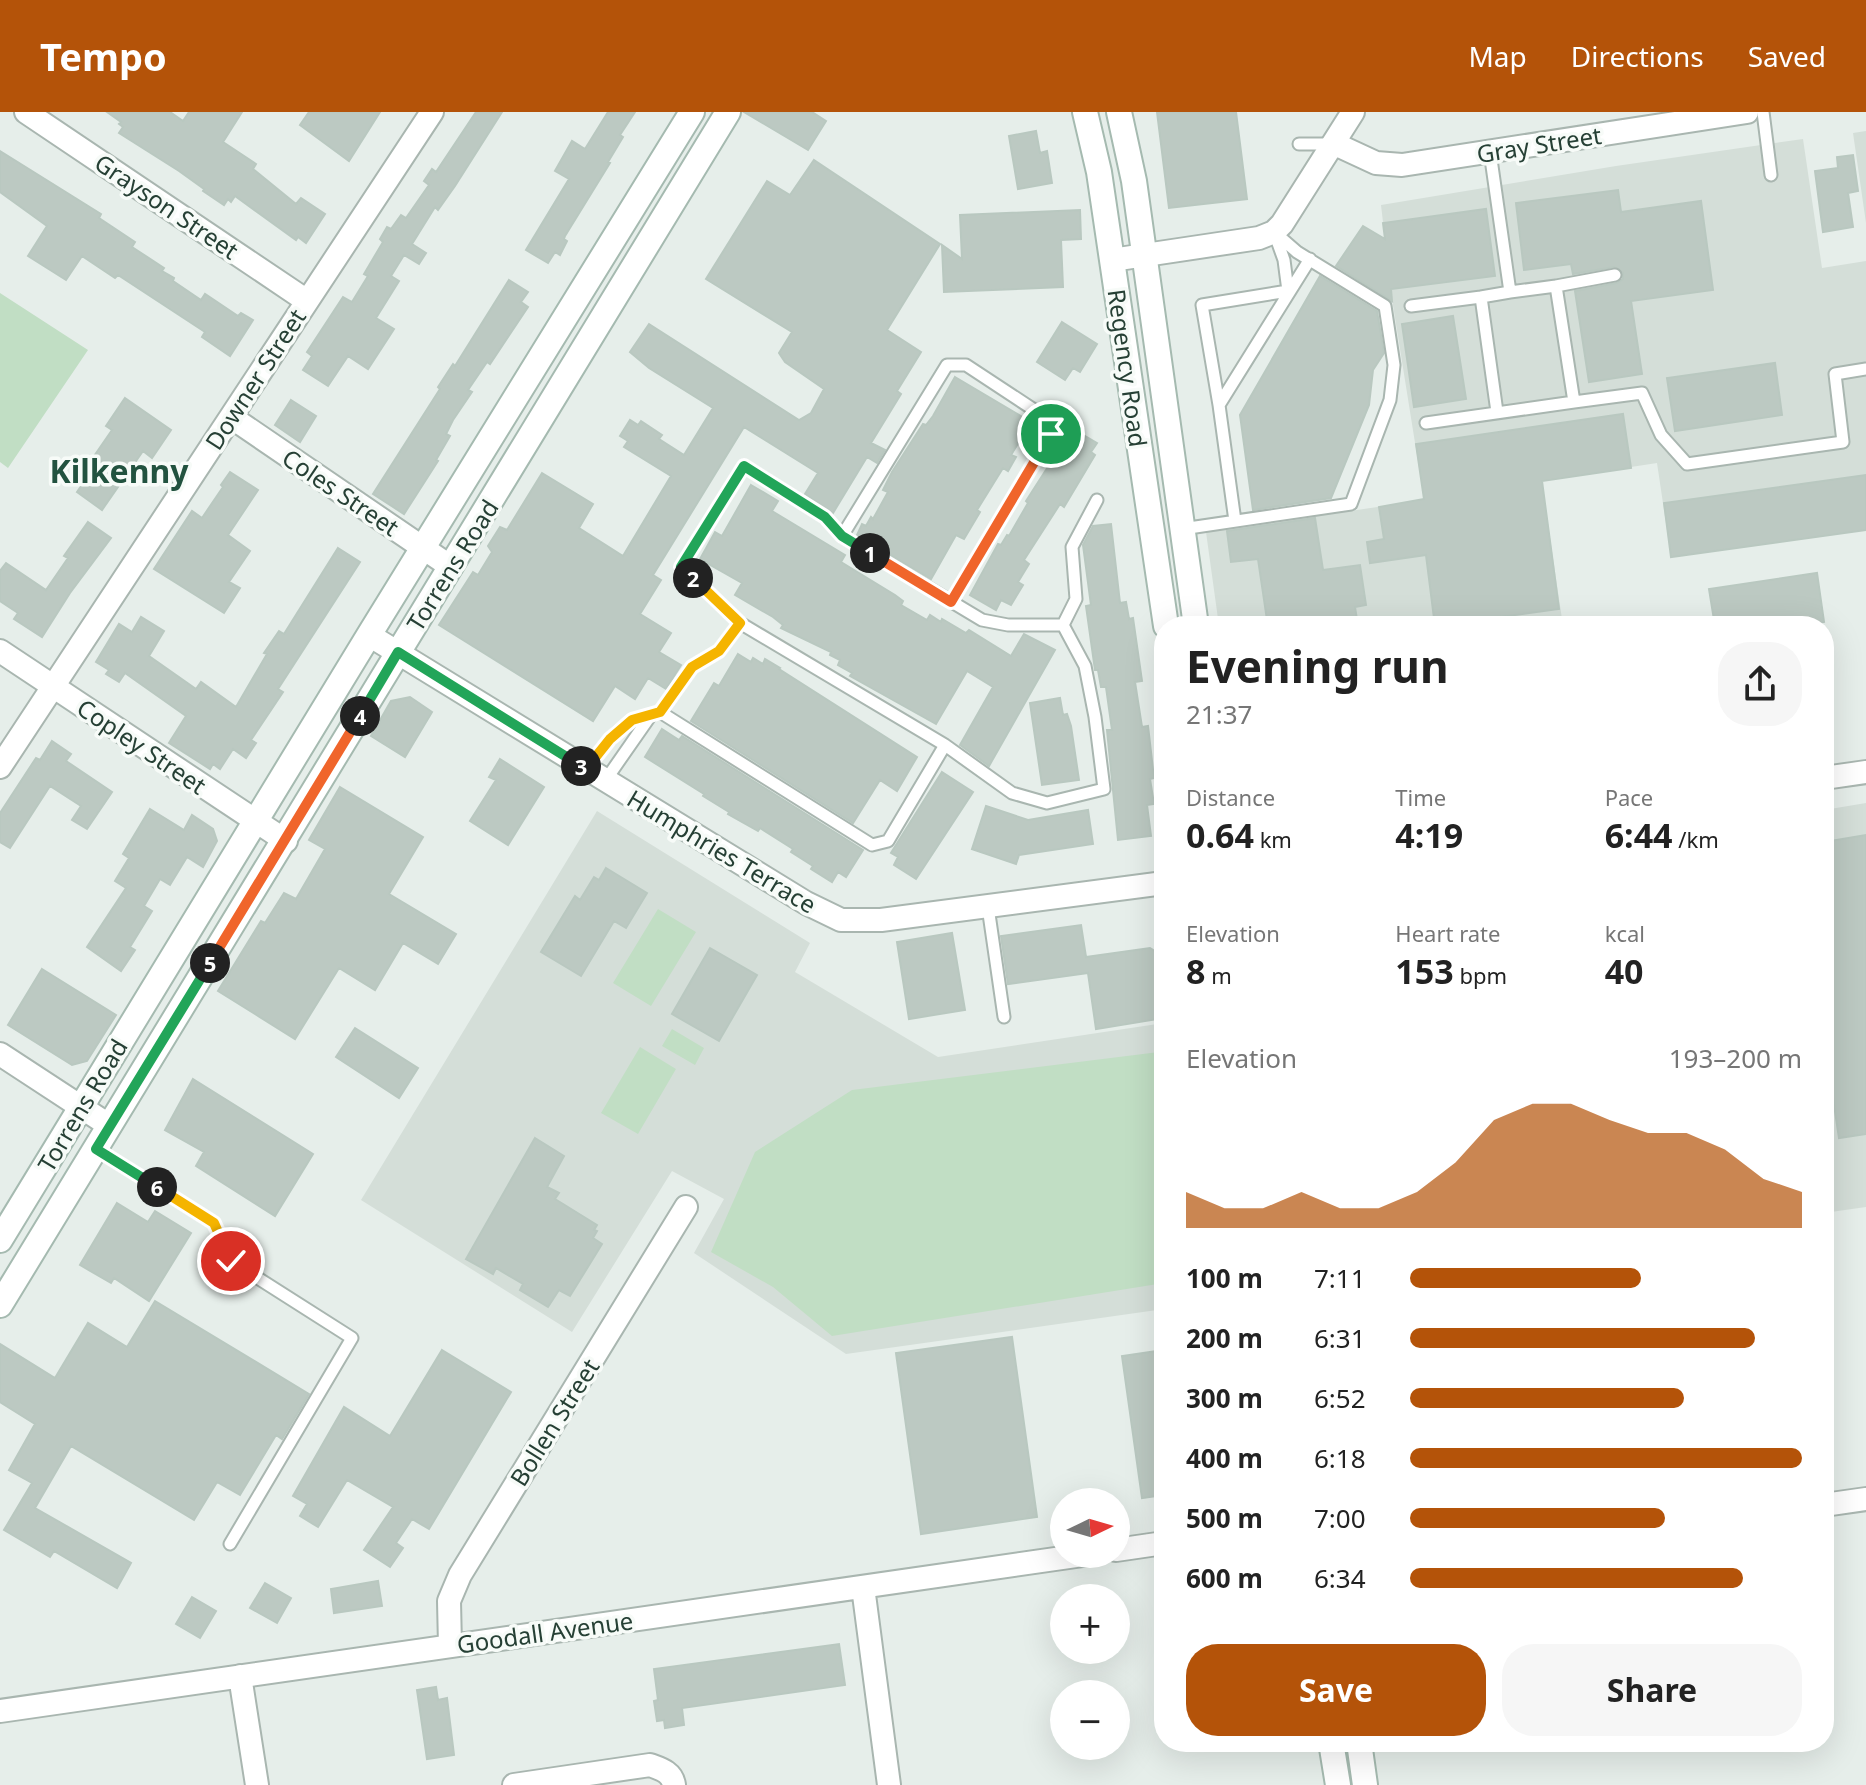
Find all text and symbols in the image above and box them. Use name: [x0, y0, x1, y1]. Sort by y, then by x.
text: Tempo: [40, 30, 167, 82]
text: Map: [1468, 37, 1527, 75]
text: Directions: [1571, 37, 1704, 75]
text: Saved: [1748, 37, 1826, 75]
street label: Gray Street: [1474, 118, 1604, 170]
street label: Grayson Street: [89, 146, 246, 266]
street label: Regency Road: [1101, 287, 1155, 449]
street label: Downer Street: [197, 302, 313, 456]
pin: [1017, 400, 1085, 468]
icon: arrive: [1029, 412, 1073, 456]
street label: Coles Street: [276, 441, 406, 543]
district label: Kilkenny: [49, 449, 189, 492]
street label: Torrens Road: [398, 493, 506, 637]
pin: 1: [850, 533, 890, 573]
text: 1: [864, 538, 876, 568]
pin: 2: [673, 558, 713, 598]
text: 2: [687, 563, 699, 593]
text: Evening run: [1186, 636, 1449, 696]
button: share: [1718, 642, 1802, 726]
street label: Copley Street: [71, 691, 213, 802]
pin: 4: [340, 696, 380, 736]
text: 21:37: [1186, 696, 1252, 732]
text: 4: [354, 701, 366, 731]
pin: 3: [561, 746, 601, 786]
text: 3: [575, 751, 587, 781]
street label: Humphries Terrace: [621, 781, 823, 921]
text: Distance: [1186, 782, 1275, 812]
text: Time: [1395, 782, 1446, 812]
text: Pace: [1605, 782, 1653, 812]
text: 0.64: [1186, 812, 1254, 858]
text: 4:19: [1395, 812, 1463, 858]
text: 6:44: [1605, 812, 1673, 858]
text: km: [1254, 824, 1292, 854]
text: /km: [1673, 824, 1719, 854]
text: Elevation: [1186, 918, 1280, 948]
text: Heart rate: [1395, 918, 1500, 948]
text: kcal: [1605, 918, 1645, 948]
pin: 5: [190, 943, 230, 983]
text: 5: [204, 948, 216, 978]
text: 8: [1186, 948, 1205, 994]
text: 153: [1395, 948, 1454, 994]
text: 40: [1605, 948, 1644, 994]
text: m: [1205, 960, 1232, 990]
text: bpm: [1454, 960, 1507, 990]
street label: Torrens Road: [29, 1033, 135, 1177]
text: Elevation: [1186, 1040, 1297, 1076]
text: 193–200 m: [1669, 1040, 1802, 1076]
pin: 6: [137, 1167, 177, 1207]
text: 6: [151, 1172, 163, 1202]
pin: [197, 1227, 265, 1295]
icon: check: [209, 1239, 253, 1283]
text: 100 m: [1186, 1260, 1263, 1296]
text: 7:11: [1314, 1260, 1366, 1296]
text: 200 m: [1186, 1320, 1263, 1356]
text: 6:31: [1314, 1320, 1366, 1356]
street label: Bollen Street: [502, 1352, 606, 1492]
text: 300 m: [1186, 1380, 1263, 1416]
text: 6:52: [1314, 1380, 1366, 1416]
text: 400 m: [1186, 1440, 1263, 1476]
text: 6:18: [1314, 1440, 1366, 1476]
north arrow: [1050, 1488, 1130, 1568]
map controls: [1050, 1488, 1130, 1760]
text: 500 m: [1186, 1500, 1263, 1536]
text: 7:00: [1314, 1500, 1366, 1536]
text: 600 m: [1186, 1560, 1263, 1596]
text: 6:34: [1314, 1560, 1366, 1596]
button: +: [1050, 1584, 1130, 1664]
street label: Goodall Avenue: [455, 1603, 635, 1661]
button: Save: [1186, 1644, 1486, 1736]
button: Share: [1502, 1644, 1802, 1736]
button: −: [1050, 1680, 1130, 1760]

